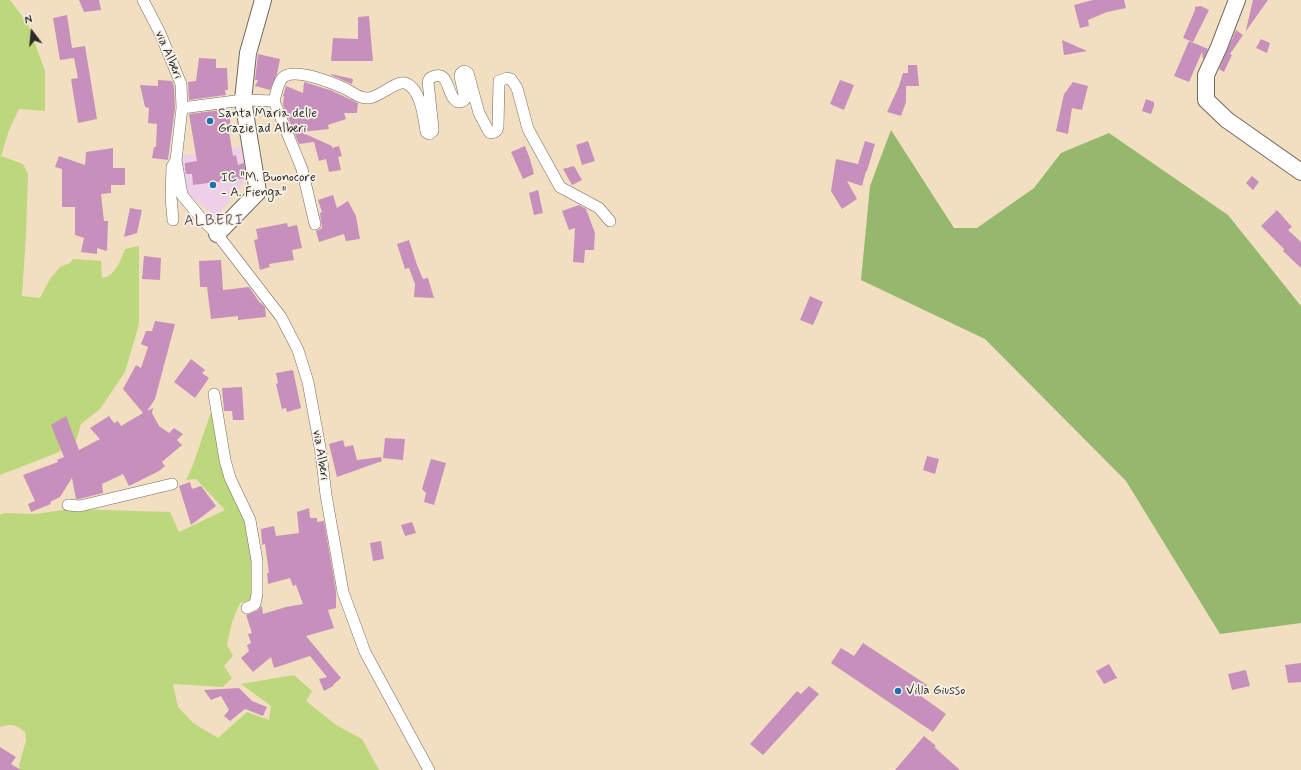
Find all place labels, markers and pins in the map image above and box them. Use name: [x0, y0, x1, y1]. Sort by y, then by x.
place label: Santa Maria delle Grazie ad Alberi: [218, 106, 317, 137]
marker: Santa Maria delle Grazie ad Alberi: [205, 116, 215, 126]
place label: IC "M. Buonocore - A. Fienga": [221, 170, 316, 201]
marker: IC "M. Buonocore - A. Fienga": [208, 180, 218, 190]
place label: Villa Giusso: [906, 683, 965, 699]
marker: Villa Giusso: [893, 686, 903, 696]

